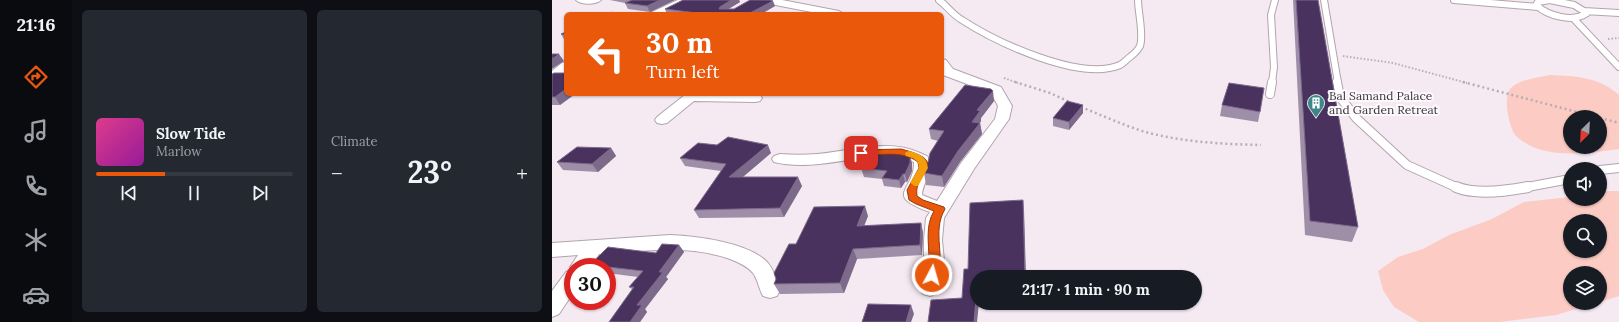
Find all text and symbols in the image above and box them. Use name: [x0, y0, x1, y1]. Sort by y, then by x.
text: 21:16: [16, 13, 56, 36]
text: 30 m: [646, 25, 713, 61]
icon: left: [580, 28, 632, 80]
text: Turn left: [646, 60, 719, 83]
icon: directions: [22, 63, 50, 91]
place label: Bal Samand Palace and Garden Retreat: [1329, 88, 1439, 117]
building icon: Bal Samand Palace and Garden Retreat: [1306, 93, 1326, 118]
north arrow: [1563, 110, 1607, 154]
map controls: [1563, 110, 1607, 310]
icon: music: [22, 117, 50, 145]
text: Slow Tide: [156, 124, 226, 143]
text: Climate: [331, 133, 378, 150]
pin: [844, 136, 878, 170]
icon: arrive: [850, 142, 872, 164]
text: Marlow: [156, 143, 202, 160]
text: 23°: [407, 153, 452, 191]
text: −: [331, 159, 343, 187]
text: +: [516, 159, 528, 187]
button: sound: [1563, 162, 1607, 206]
icon: phone: [22, 172, 50, 200]
icon: previous: [118, 182, 140, 204]
icon: pause: [183, 182, 205, 204]
icon: next: [249, 182, 271, 204]
button: search: [1563, 214, 1607, 258]
icon: climate: [22, 226, 50, 254]
position arrow: [911, 254, 953, 296]
speed limit sign: 30: [564, 258, 616, 310]
button: layers: [1563, 266, 1607, 310]
text: 21:17 · 1 min · 90 m: [1022, 280, 1150, 299]
icon: car: [22, 281, 50, 309]

